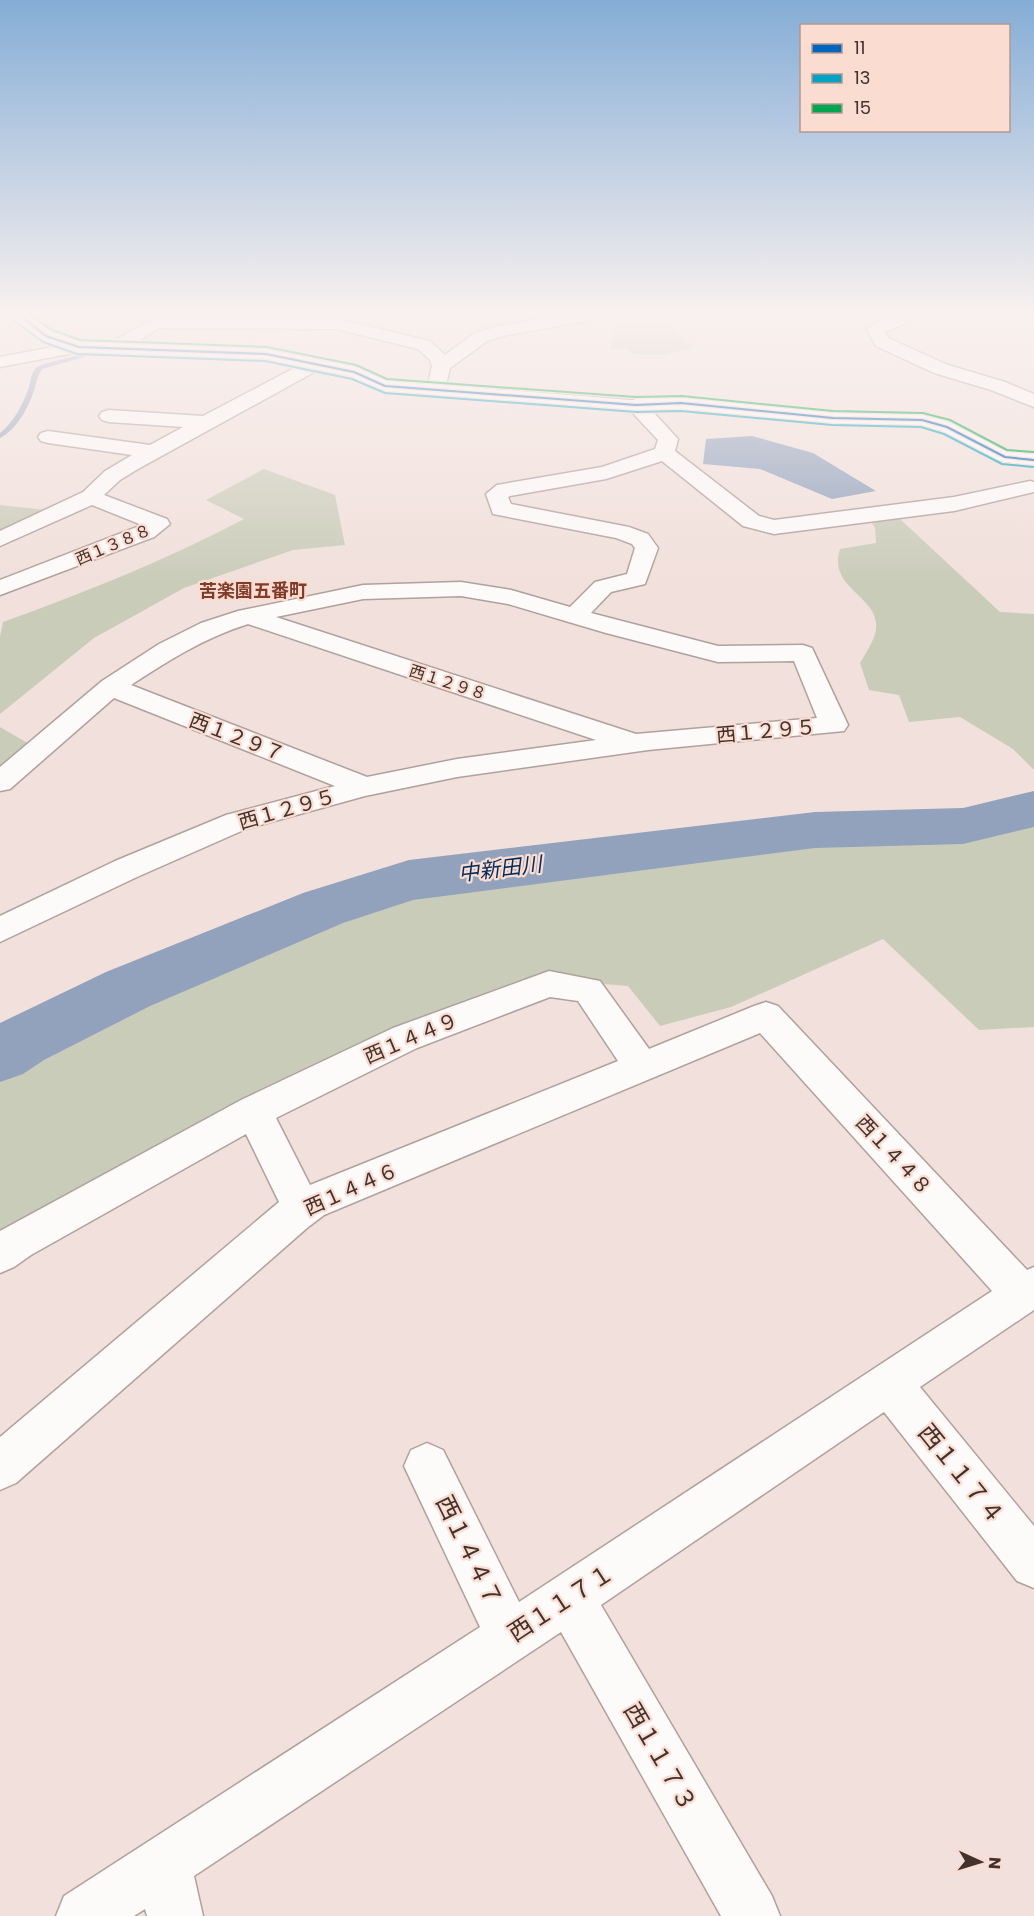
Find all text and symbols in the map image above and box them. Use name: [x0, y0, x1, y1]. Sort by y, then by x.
legend: [800, 24, 1010, 132]
text: 11: [854, 35, 866, 60]
text: 13: [854, 65, 870, 90]
text: 15: [854, 95, 871, 120]
street label: 西１３８８: [72, 518, 155, 571]
district label: 苦楽園五番町: [199, 578, 307, 603]
street label: 西１２９８: [406, 659, 489, 706]
street label: 西１２９７: [185, 706, 289, 768]
street label: 西１２９５: [715, 713, 817, 749]
street label: 西１２９５: [235, 782, 339, 836]
water label: 中新田川: [456, 849, 545, 888]
street label: 西１４４９: [360, 1006, 462, 1070]
street label: 西１４４８: [850, 1109, 938, 1201]
street label: 西１４４６: [300, 1156, 402, 1222]
street label: 西１１７４: [911, 1417, 1012, 1531]
street label: 西１４４７: [428, 1490, 511, 1612]
street label: 西１１７１: [501, 1556, 620, 1649]
street label: 西１１７３: [616, 1697, 705, 1817]
north arrow: [950, 1832, 1010, 1892]
text: N: [983, 1856, 1006, 1870]

